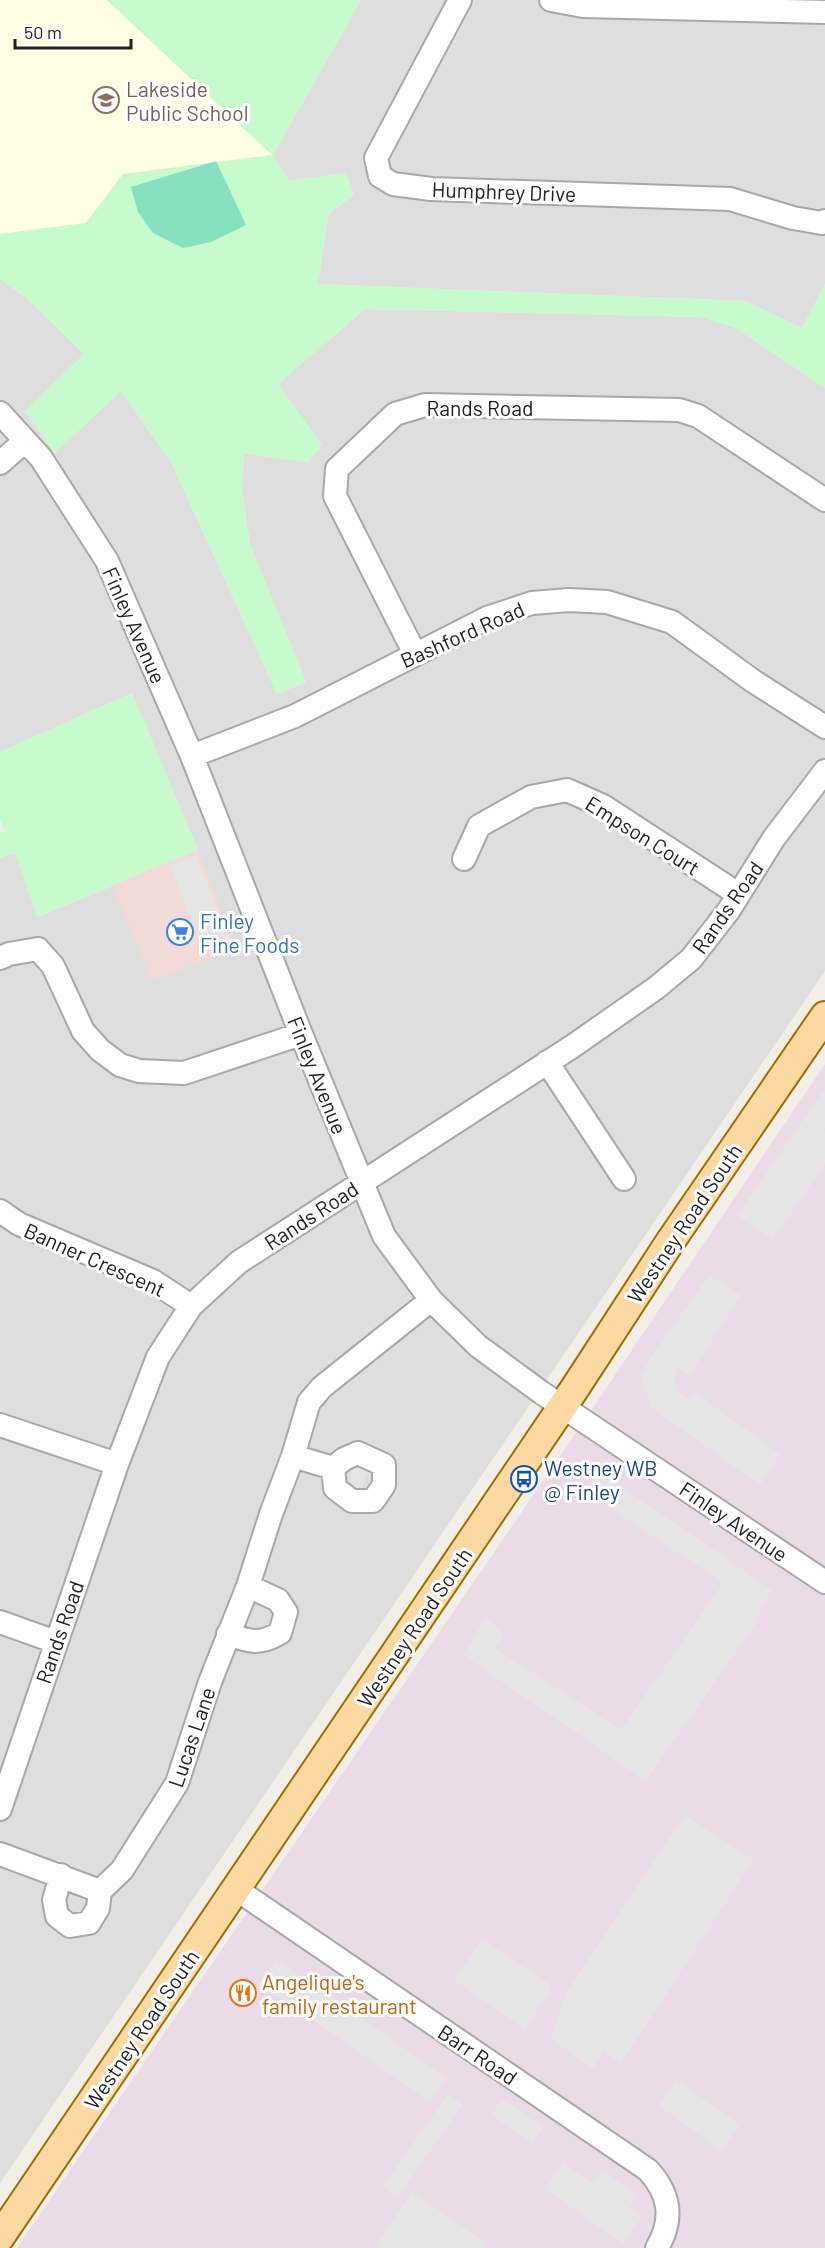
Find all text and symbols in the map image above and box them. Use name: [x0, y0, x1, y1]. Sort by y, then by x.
scale bar: [15, 12, 130, 50]
text: 50 m: [24, 21, 62, 43]
place label: Lakeside Public School: [126, 76, 249, 125]
school or university icon: Lakeside Public School: [91, 85, 121, 115]
street label: Humphrey Drive: [431, 176, 577, 206]
street label: Rands Road: [427, 395, 533, 420]
street label: Finley Avenue: [98, 563, 172, 687]
street label: Bashford Road: [396, 596, 528, 672]
street label: Empson Court: [581, 790, 705, 880]
street label: Rands Road: [686, 856, 768, 958]
place label: Finley Fine Foods: [200, 908, 299, 957]
supermarket icon: Finley Fine Foods: [165, 917, 195, 947]
street label: Finley Avenue: [283, 1012, 353, 1138]
street label: Westney Road South: [621, 1139, 747, 1307]
street label: Rands Road: [259, 1175, 363, 1255]
street label: Banner Crescent: [21, 1217, 169, 1301]
place label: Westney WB @ Finley: [544, 1455, 657, 1504]
bus stop icon: Westney WB @ Finley: [509, 1464, 539, 1494]
street label: Finley Avenue: [675, 1476, 793, 1566]
street label: Westney Road South: [351, 1543, 477, 1711]
street label: Rands Road: [30, 1577, 88, 1687]
street label: Lucas Lane: [162, 1684, 220, 1790]
street label: Westney Road South: [78, 1945, 204, 2113]
place label: Angelique's family restaurant: [262, 1969, 417, 2018]
restaurant icon: Angelique's family restaurant: [228, 1978, 258, 2008]
street label: Barr Road: [434, 2019, 522, 2089]

